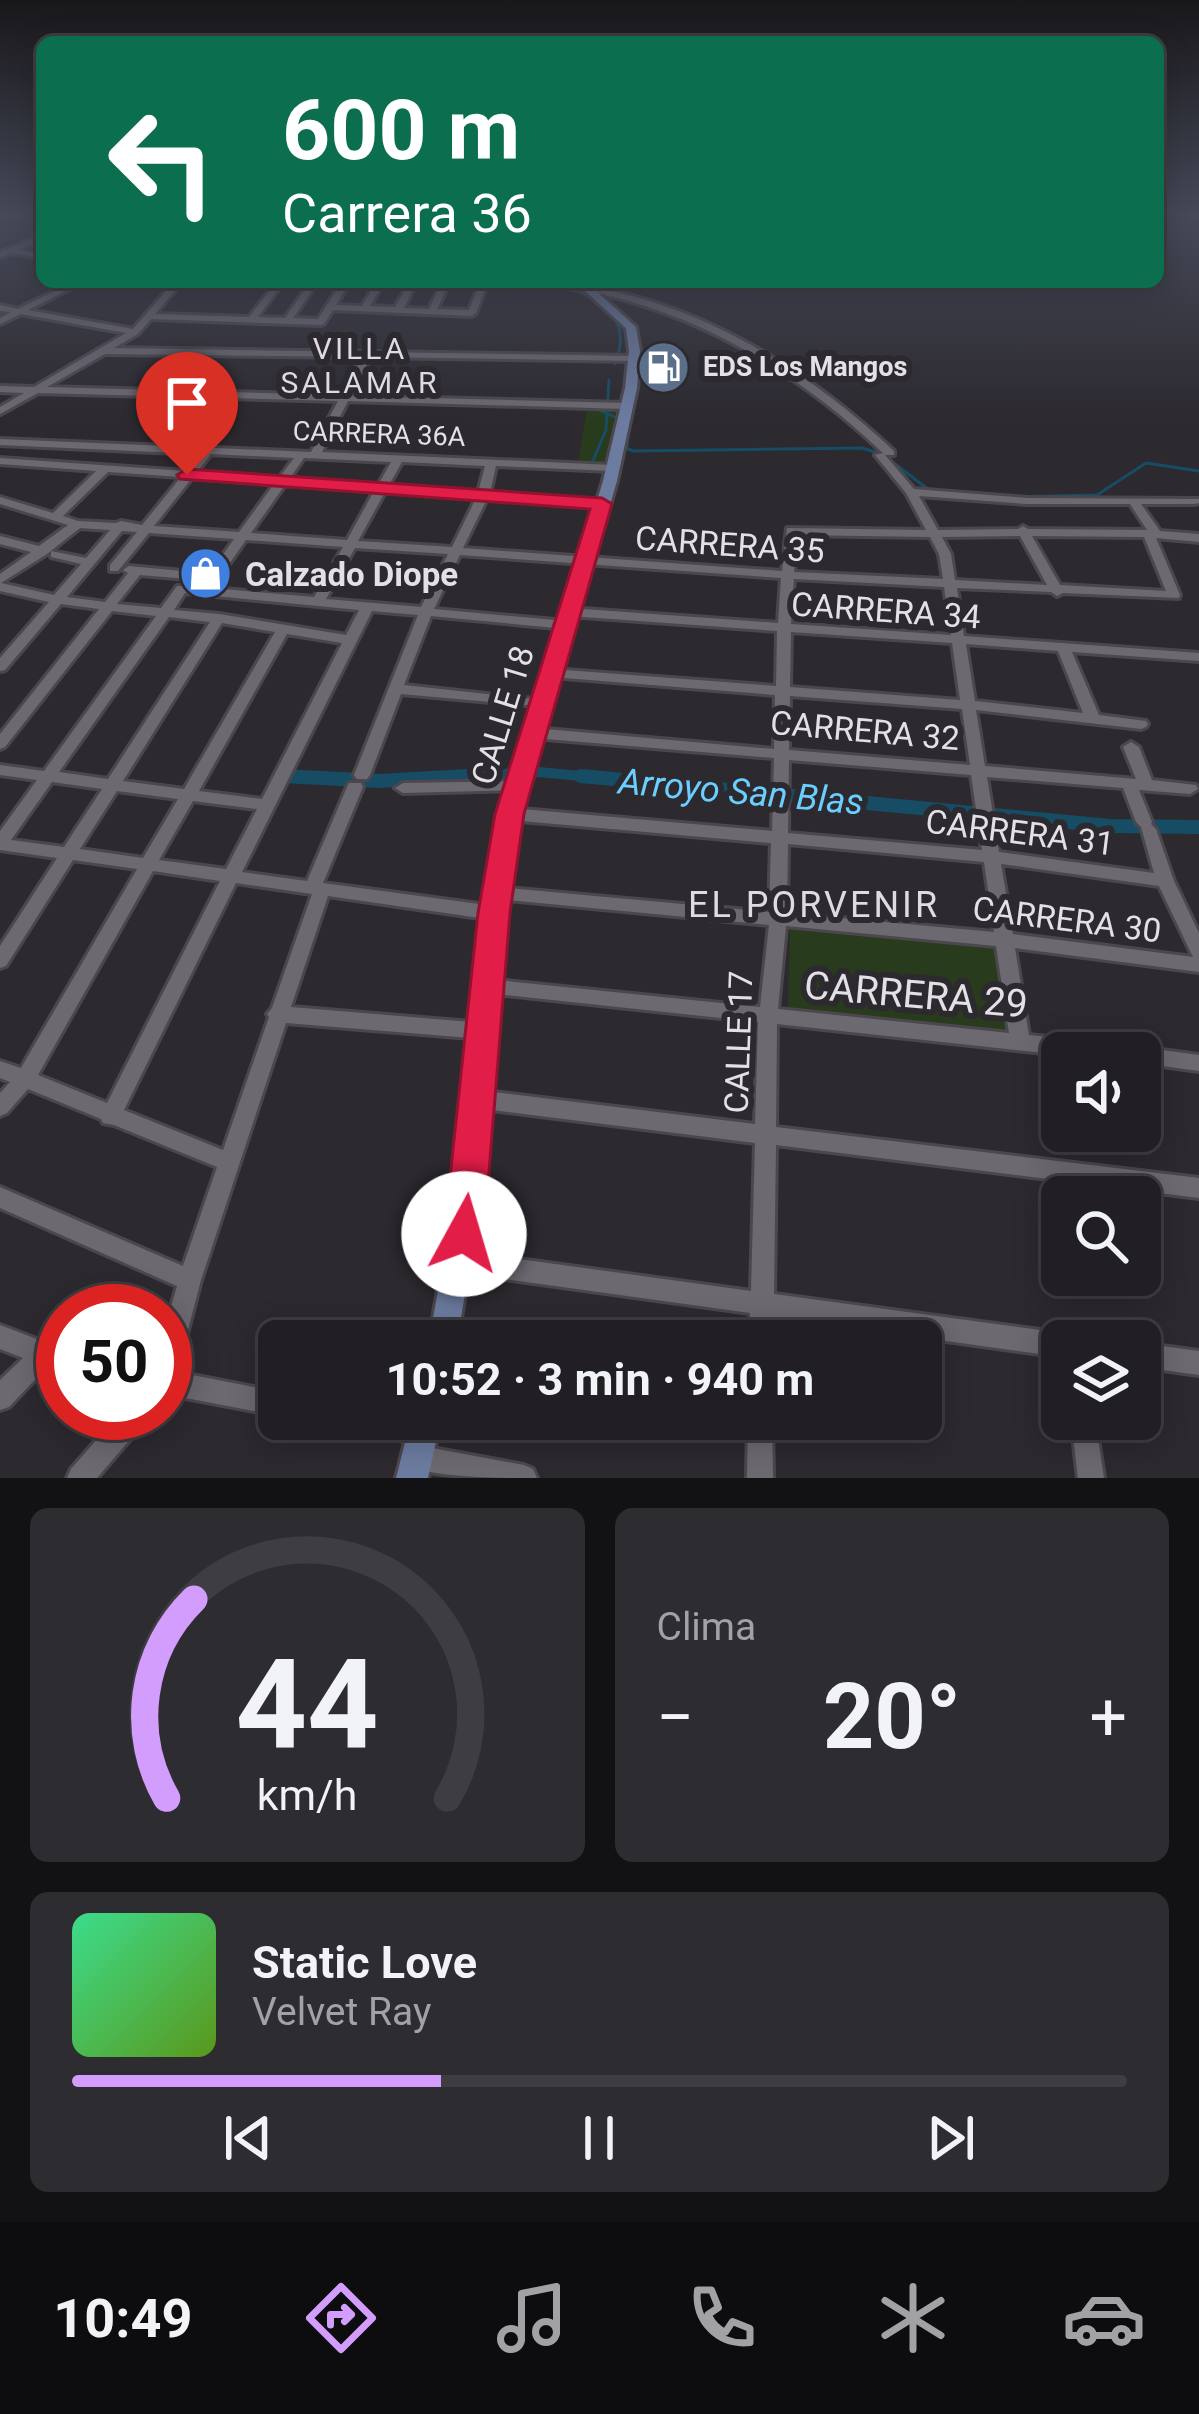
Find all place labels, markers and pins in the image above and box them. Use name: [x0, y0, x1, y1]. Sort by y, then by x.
fuel station icon: EDS Los Mangos: [636, 339, 692, 395]
place label: EDS Los Mangos: [703, 351, 907, 383]
pin: [136, 352, 238, 475]
shop icon: Calzado Diope: [178, 546, 234, 602]
place label: Calzado Diope: [245, 555, 458, 594]

